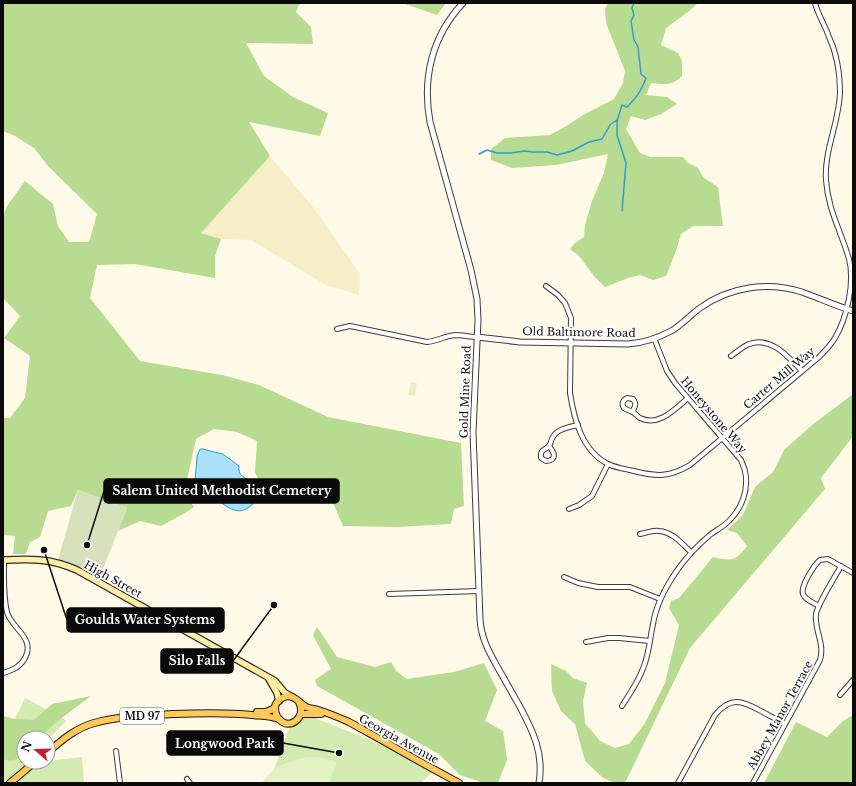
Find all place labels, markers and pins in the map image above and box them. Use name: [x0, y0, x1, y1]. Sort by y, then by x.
callout: Salem United Methodist Cemetery: [104, 479, 339, 503]
callout: Goulds Water Systems: [67, 608, 224, 632]
callout: Silo Falls: [161, 649, 233, 673]
callout: Longwood Park: [167, 731, 283, 755]

